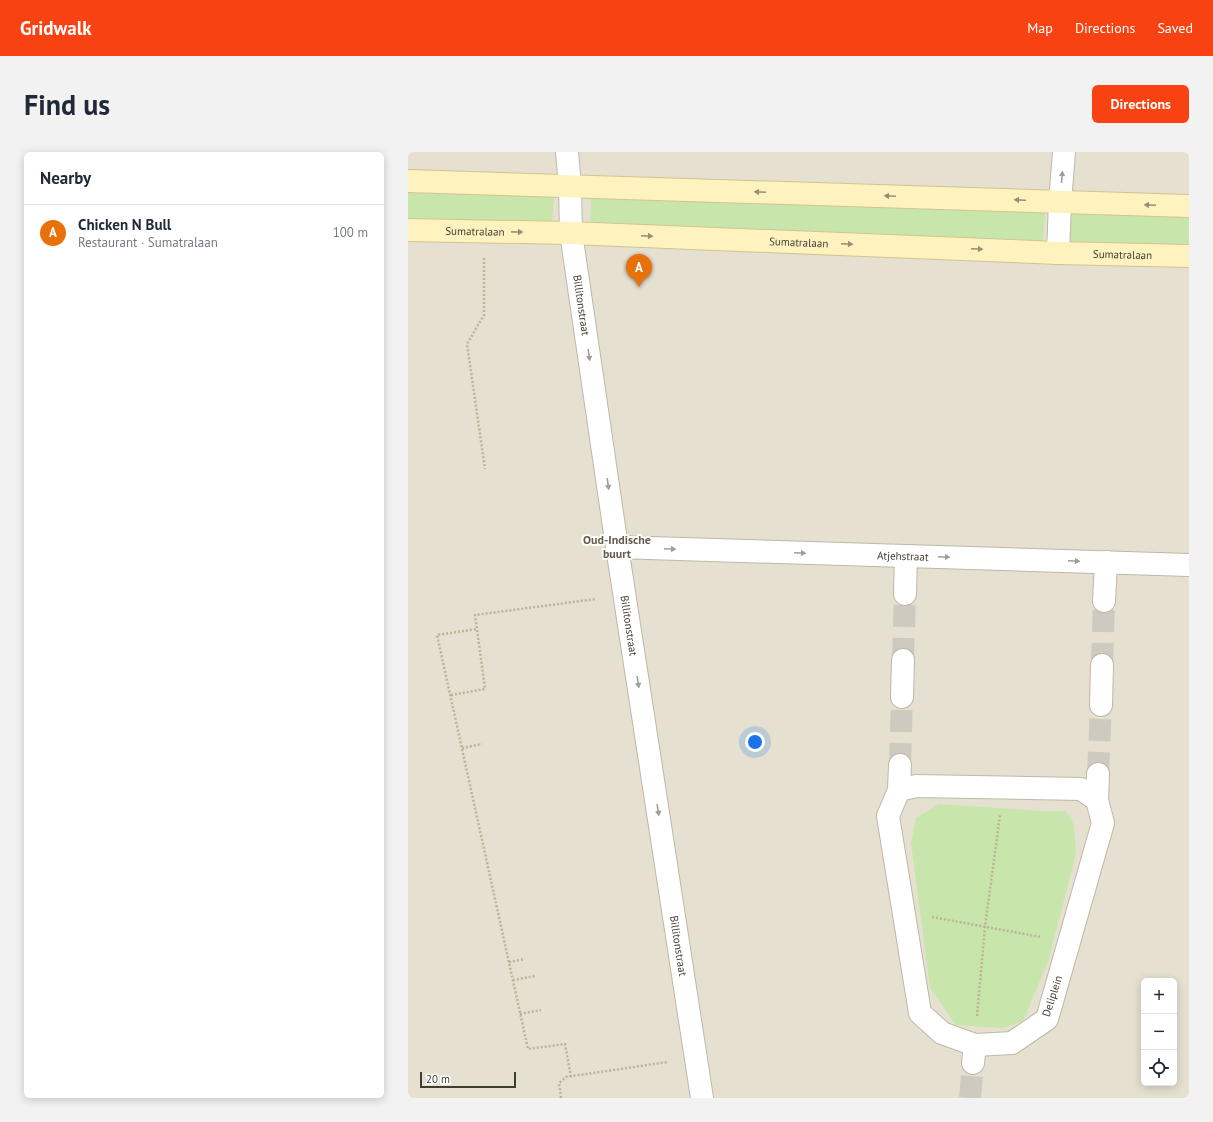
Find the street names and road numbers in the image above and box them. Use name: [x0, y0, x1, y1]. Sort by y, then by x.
street label: Sumatralaan: [445, 224, 505, 239]
street label: Sumatralaan: [769, 234, 829, 251]
street label: Sumatralaan: [1093, 247, 1152, 262]
street label: Billitonstraat: [570, 274, 593, 337]
street label: Atjehstraat: [877, 548, 929, 564]
street label: Billitonstraat: [618, 594, 641, 657]
street label: Billitonstraat: [667, 915, 690, 977]
street label: Deliplein: [1039, 974, 1065, 1018]

